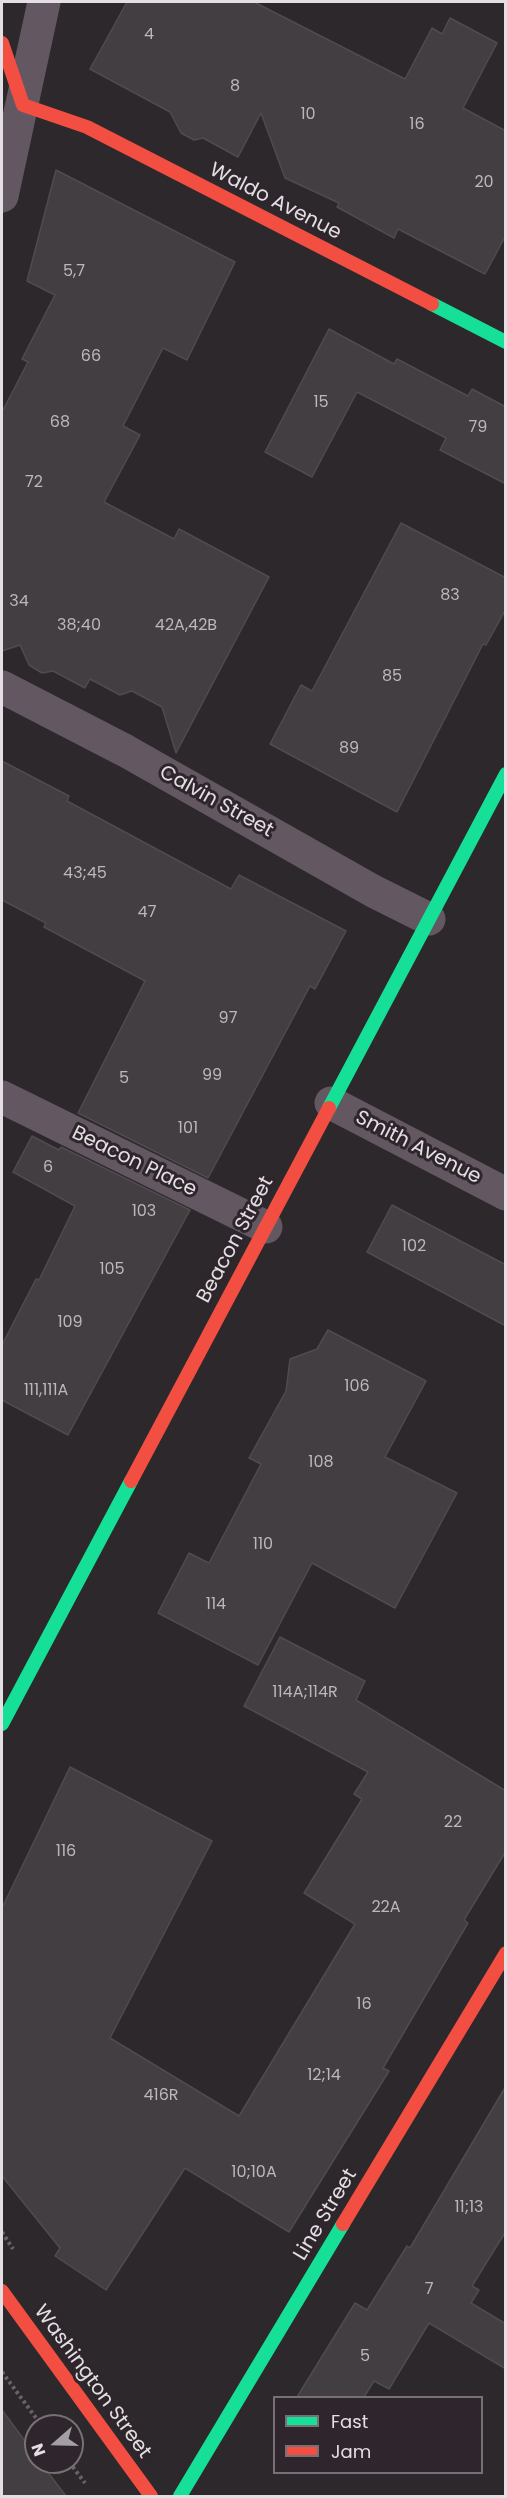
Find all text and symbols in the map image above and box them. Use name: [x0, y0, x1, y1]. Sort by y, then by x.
house number: 4: [144, 25, 154, 45]
house number: 8: [230, 77, 240, 97]
house number: 10: [300, 105, 316, 125]
house number: 16: [409, 115, 425, 135]
street label: Waldo Avenue: [205, 158, 345, 246]
house number: 20: [474, 173, 494, 193]
house number: 5,7: [63, 262, 85, 282]
house number: 66: [81, 347, 101, 367]
house number: 15: [313, 393, 329, 413]
house number: 68: [50, 413, 70, 433]
house number: 79: [469, 418, 487, 438]
house number: 72: [25, 473, 43, 493]
house number: 83: [440, 586, 460, 606]
house number: 34: [9, 592, 29, 612]
house number: 38;40: [57, 616, 101, 636]
house number: 42A,42B: [155, 616, 217, 636]
house number: 85: [382, 667, 402, 687]
house number: 89: [339, 739, 359, 759]
street label: Calvin Street: [155, 761, 277, 843]
house number: 43;45: [63, 864, 107, 884]
house number: 47: [138, 903, 156, 923]
house number: 97: [219, 1009, 237, 1029]
house number: 99: [202, 1066, 222, 1086]
house number: 5: [119, 1069, 129, 1089]
street label: Smith Avenue: [351, 1106, 485, 1190]
house number: 101: [178, 1119, 198, 1139]
street label: Beacon Place: [68, 1121, 200, 1203]
house number: 6: [43, 1158, 53, 1178]
street label: Beacon Street: [193, 1173, 279, 1307]
house number: 103: [132, 1202, 156, 1222]
house number: 102: [402, 1237, 426, 1257]
house number: 105: [99, 1260, 125, 1280]
house number: 109: [57, 1313, 83, 1333]
house number: 106: [344, 1377, 370, 1397]
house number: 111,111A: [24, 1381, 68, 1401]
house number: 108: [308, 1453, 334, 1473]
house number: 110: [253, 1535, 273, 1555]
house number: 114: [206, 1595, 226, 1615]
house number: 114A;114R: [272, 1683, 338, 1703]
house number: 22: [444, 1813, 462, 1833]
house number: 116: [56, 1842, 76, 1862]
house number: 22A: [371, 1898, 401, 1918]
house number: 16: [356, 1995, 372, 2015]
house number: 12;14: [307, 2066, 341, 2086]
house number: 416R: [143, 2086, 179, 2106]
house number: 10;10A: [231, 2163, 277, 2183]
street label: Line Street: [289, 2165, 363, 2265]
house number: 11;13: [454, 2198, 484, 2218]
house number: 7: [425, 2280, 433, 2300]
street label: Washington Street: [28, 2300, 156, 2464]
house number: 5: [360, 2347, 370, 2367]
legend: [273, 2396, 483, 2474]
text: Fast: [331, 2409, 368, 2434]
north arrow: [24, 2414, 84, 2474]
text: Jam: [331, 2439, 371, 2464]
text: N: [26, 2440, 51, 2459]

